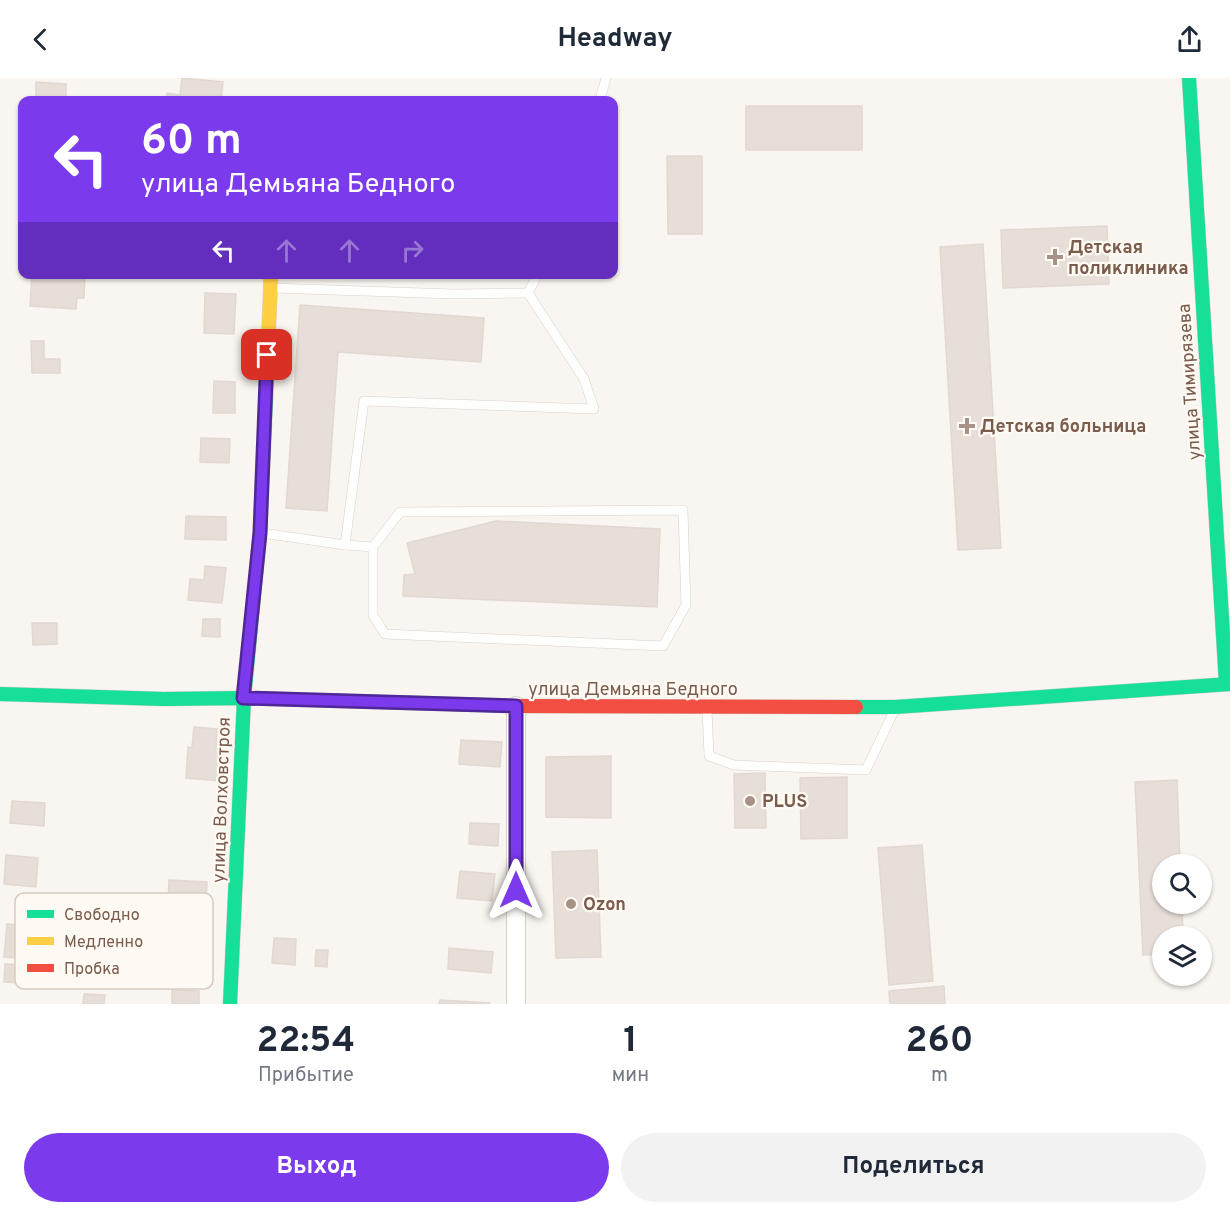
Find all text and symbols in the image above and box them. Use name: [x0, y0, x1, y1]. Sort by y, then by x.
text: Headway: [557, 22, 673, 56]
icon: back: [24, 23, 57, 56]
icon: share: [1173, 23, 1206, 56]
text: 60 m: [141, 116, 242, 169]
icon: left: [42, 120, 120, 198]
text: улица Демьяна Бедного: [141, 168, 455, 202]
icon: left: [207, 234, 240, 267]
icon: ahead: [270, 234, 303, 267]
icon: ahead: [333, 234, 366, 267]
icon: right: [396, 234, 429, 267]
place label: Детская поликлиника: [1068, 237, 1189, 281]
marker: Детская поликлиника: [1046, 248, 1064, 266]
street label: улица Тимирязева: [1174, 303, 1207, 461]
pin: [241, 329, 292, 380]
icon: arrive: [250, 338, 283, 371]
place label: Детская больница: [980, 416, 1146, 439]
marker: Детская больница: [958, 417, 976, 435]
street label: улица Демьяна Бедного: [528, 679, 738, 702]
street label: улица Волховстроя: [208, 717, 237, 884]
place label: PLUS: [762, 791, 807, 814]
marker: PLUS: [743, 794, 757, 808]
map controls: [1152, 854, 1212, 986]
button: search: [1152, 854, 1212, 914]
position arrow: [484, 858, 548, 922]
legend: [15, 893, 213, 989]
place label: Ozon: [583, 894, 626, 917]
marker: Ozon: [564, 897, 578, 911]
text: Свободно: [64, 906, 140, 926]
button: layers: [1152, 926, 1212, 986]
text: Медленно: [64, 933, 143, 953]
text: Пробка: [64, 960, 120, 980]
text: 22:54: [257, 1019, 355, 1065]
text: 1: [623, 1019, 638, 1065]
text: 260: [906, 1019, 973, 1065]
text: Прибытие: [258, 1063, 354, 1089]
text: мин: [612, 1063, 649, 1089]
text: m: [931, 1063, 948, 1089]
button: Выход: [24, 1133, 609, 1202]
button: Поделиться: [621, 1133, 1206, 1202]

